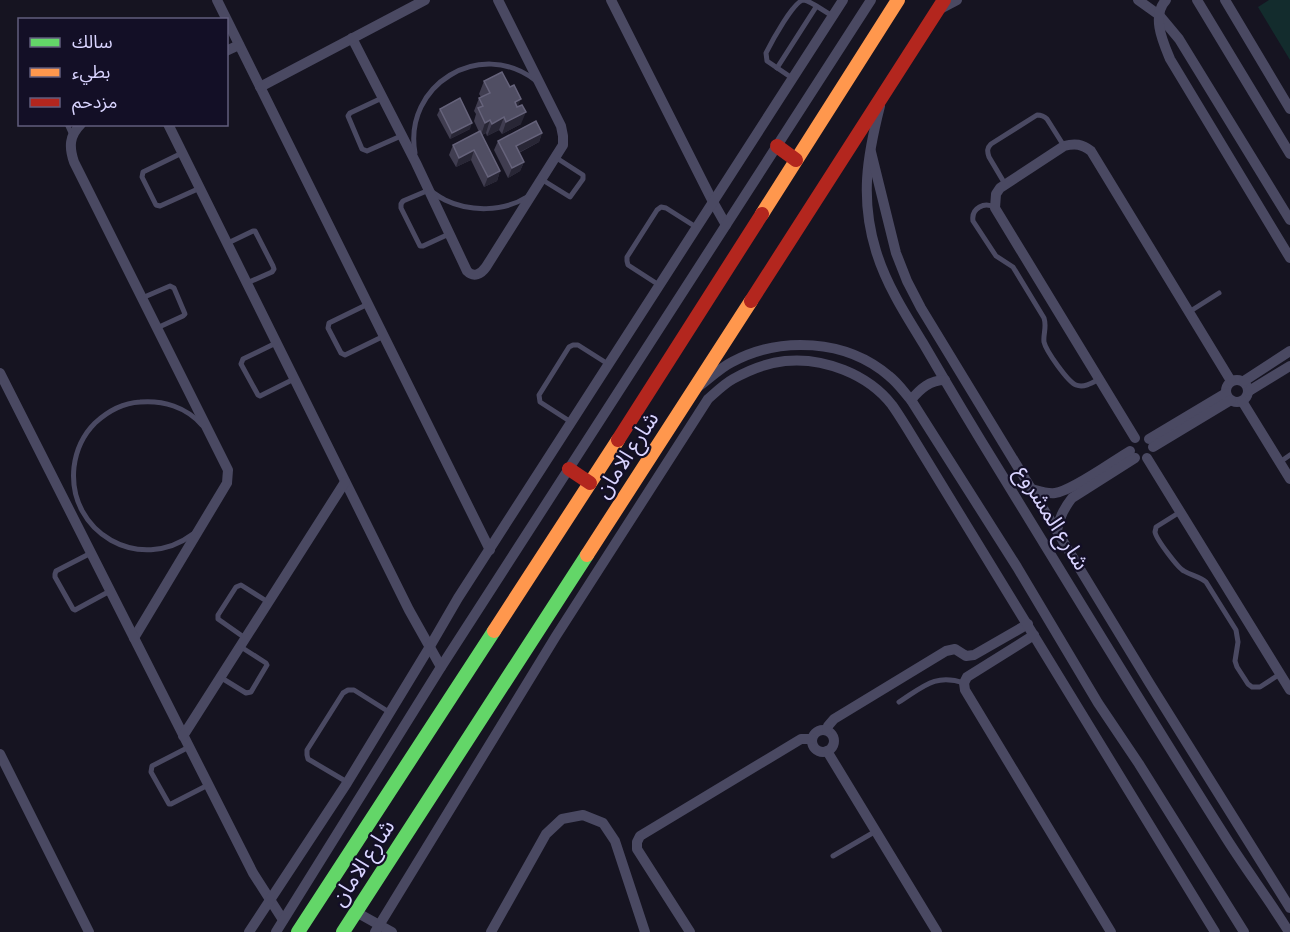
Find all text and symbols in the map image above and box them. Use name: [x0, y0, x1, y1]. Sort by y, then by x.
legend: [18, 18, 228, 126]
text: سالك: [72, 34, 113, 52]
text: بطيء: [72, 64, 110, 85]
text: مزدحم: [72, 94, 117, 115]
street label: شارع الامان: [591, 408, 667, 505]
street label: شارع المشروع: [1007, 462, 1093, 577]
street label: شارع الامان: [327, 816, 403, 913]

